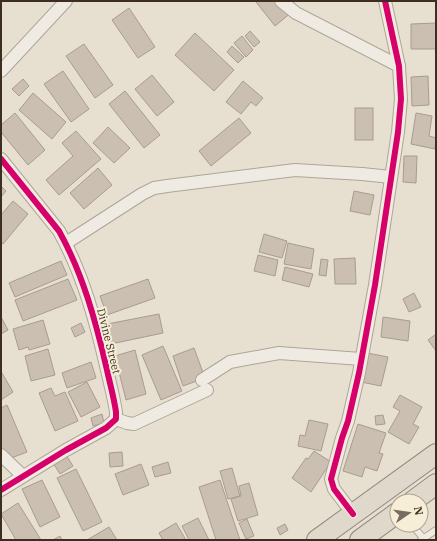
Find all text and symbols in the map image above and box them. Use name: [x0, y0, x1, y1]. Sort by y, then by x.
street label: Divine Street: [94, 307, 124, 375]
north arrow: [389, 493, 429, 533]
text: N: [411, 505, 427, 517]

